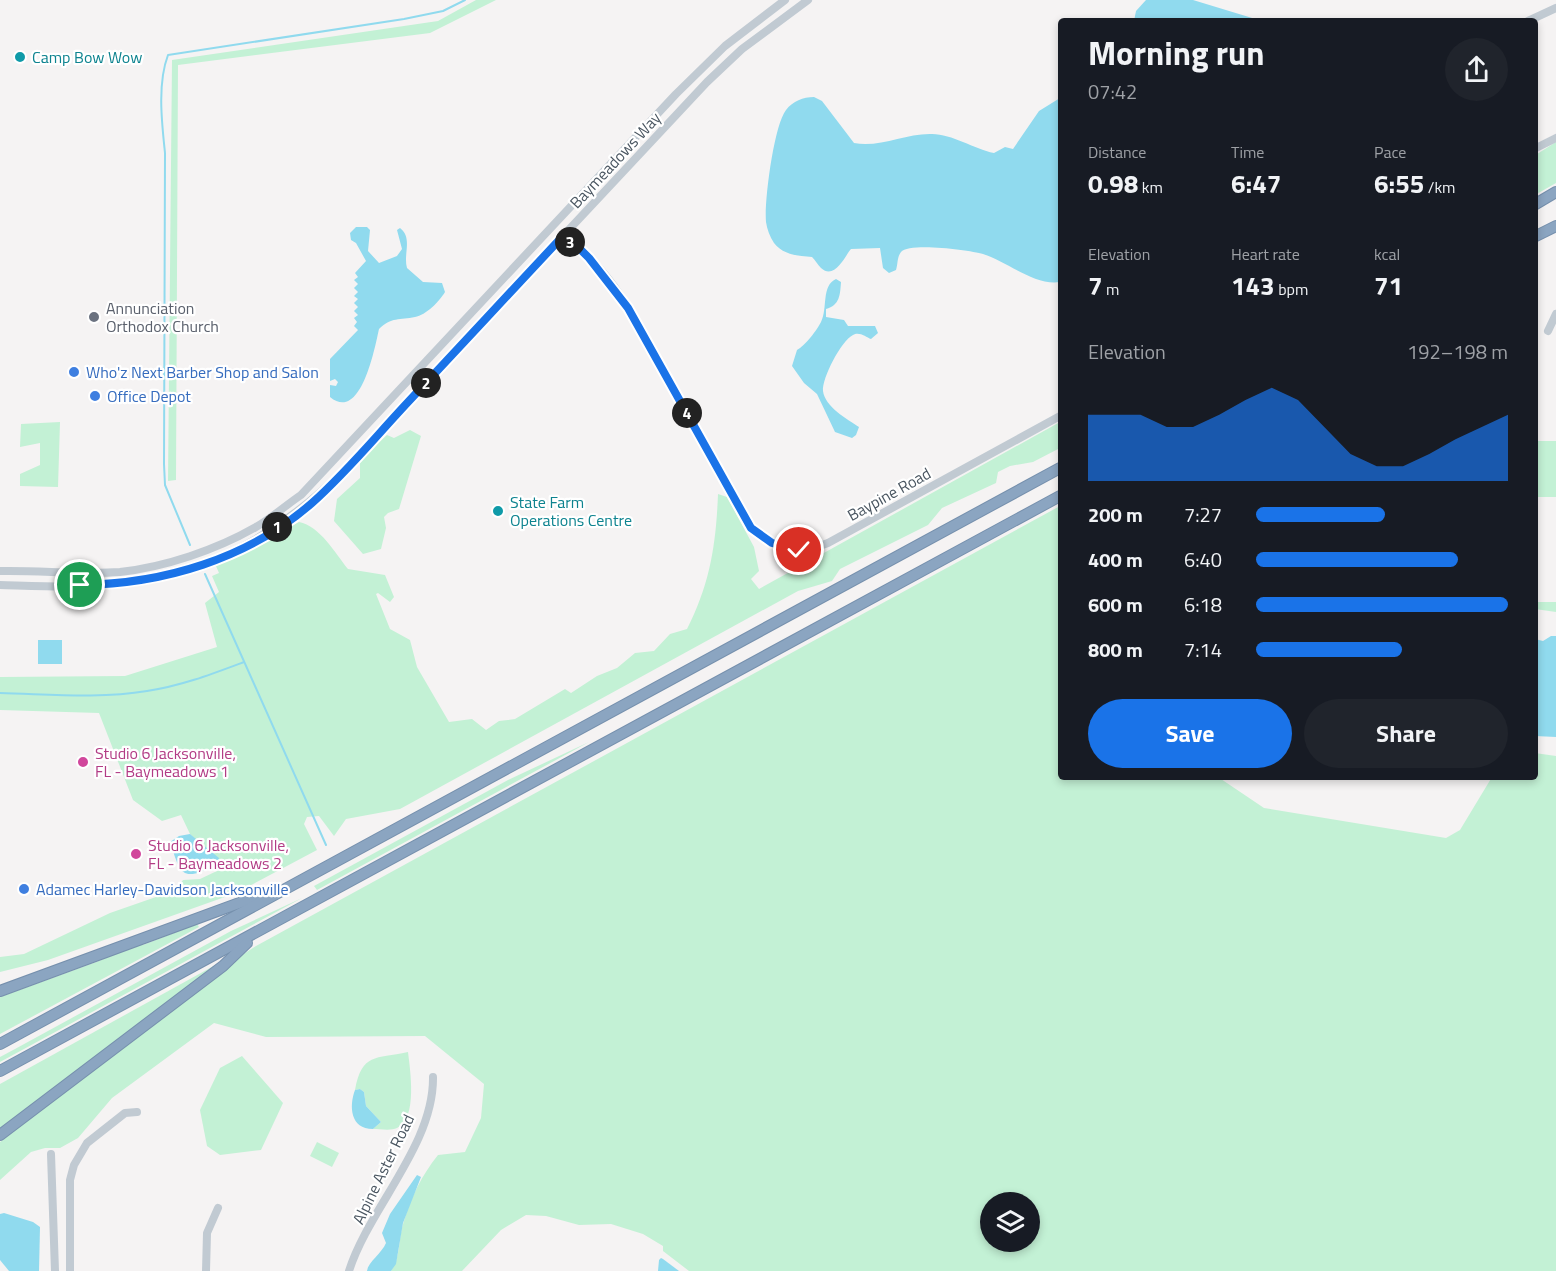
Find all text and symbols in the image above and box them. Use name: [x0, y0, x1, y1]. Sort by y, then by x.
text: Morning run: [1088, 28, 1265, 78]
button: share: [1445, 38, 1508, 101]
place label: Camp Bow Wow: [32, 45, 142, 69]
marker: Camp Bow Wow: [13, 50, 27, 64]
text: 07:42: [1088, 76, 1137, 107]
street label: Baymeadows Way: [564, 106, 666, 214]
text: Distance: [1088, 140, 1146, 164]
text: Time: [1231, 140, 1264, 164]
text: Pace: [1374, 140, 1406, 164]
text: 0.98: [1088, 164, 1138, 203]
text: 6:47: [1231, 164, 1281, 203]
text: 6:55: [1374, 164, 1424, 203]
text: km: [1138, 175, 1163, 199]
text: /km: [1424, 175, 1456, 199]
pin: 3: [555, 227, 585, 257]
text: 3: [566, 230, 574, 254]
text: Elevation: [1088, 242, 1150, 266]
text: Heart rate: [1231, 242, 1300, 266]
text: kcal: [1374, 242, 1400, 266]
text: 7: [1088, 266, 1103, 305]
text: 143: [1231, 266, 1275, 305]
text: 71: [1374, 266, 1403, 305]
text: m: [1103, 277, 1119, 301]
text: bpm: [1275, 277, 1308, 301]
place label: Annunciation Orthodox Church: [106, 296, 219, 338]
marker: Annunciation Orthodox Church: [87, 310, 101, 324]
text: Elevation: [1088, 336, 1166, 367]
text: 192–198 m: [1407, 336, 1508, 367]
place label: Who'z Next Barber Shop and Salon: [86, 360, 319, 384]
marker: Who'z Next Barber Shop and Salon: [67, 365, 81, 379]
pin: 2: [411, 368, 441, 398]
text: 2: [422, 371, 430, 395]
place label: Office Depot: [107, 384, 191, 408]
marker: Office Depot: [88, 389, 102, 403]
pin: 4: [672, 398, 702, 428]
text: 4: [683, 401, 691, 425]
street label: Baypine Road: [843, 461, 935, 527]
place label: State Farm Operations Centre: [510, 490, 632, 532]
text: 200 m: [1088, 499, 1143, 530]
text: 7:27: [1184, 499, 1222, 530]
marker: State Farm Operations Centre: [491, 504, 505, 518]
pin: 1: [262, 512, 292, 542]
text: 1: [273, 515, 281, 539]
pin: [773, 524, 824, 575]
icon: check: [782, 533, 815, 566]
text: 400 m: [1088, 544, 1143, 575]
text: 6:40: [1184, 544, 1222, 575]
pin: [54, 559, 105, 610]
icon: arrive: [63, 568, 96, 601]
text: 600 m: [1088, 589, 1143, 620]
text: 6:18: [1184, 589, 1222, 620]
text: 800 m: [1088, 634, 1143, 665]
text: 7:14: [1184, 634, 1222, 665]
button: Save: [1088, 699, 1292, 768]
button: Share: [1304, 699, 1508, 768]
place label: Studio 6 Jacksonville, FL - Baymeadows 1: [95, 741, 236, 783]
marker: Studio 6 Jacksonville, FL - Baymeadows 1: [76, 755, 90, 769]
place label: Studio 6 Jacksonville, FL - Baymeadows 2: [148, 833, 289, 875]
marker: Studio 6 Jacksonville, FL - Baymeadows 2: [129, 847, 143, 861]
place label: Adamec Harley-Davidson Jacksonville: [36, 877, 289, 901]
marker: Adamec Harley-Davidson Jacksonville: [17, 882, 31, 896]
street label: Alpine Aster Road: [346, 1110, 420, 1228]
map controls: [980, 1192, 1040, 1252]
button: layers: [980, 1192, 1040, 1252]

